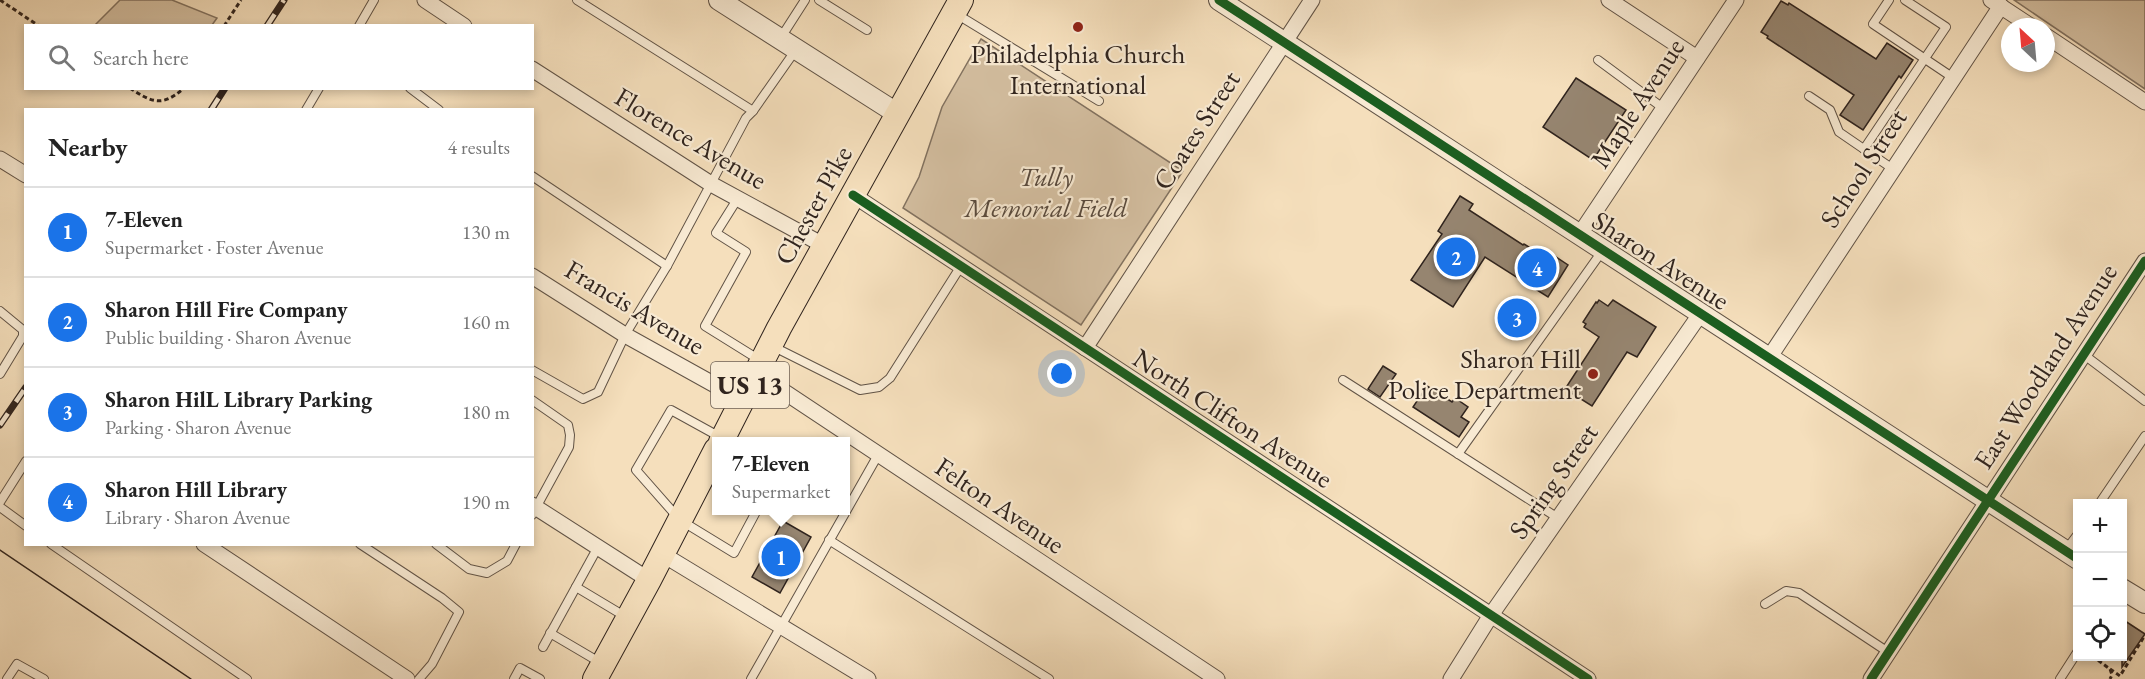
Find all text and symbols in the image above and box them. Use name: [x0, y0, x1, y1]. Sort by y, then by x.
north arrow: [2001, 18, 2055, 72]
marker: Philadelphia Church International: [1071, 20, 1085, 34]
search box: [24, 24, 534, 90]
street label: Maple Avenue: [1582, 31, 1692, 175]
place label: Philadelphia Church International: [971, 36, 1186, 102]
icon: search: [45, 41, 78, 74]
text: Search here: [93, 43, 188, 72]
street label: Coates Street: [1145, 63, 1248, 196]
street label: Florence Avenue: [609, 79, 773, 197]
street label: School Street: [1812, 101, 1915, 234]
text: Nearby: [48, 130, 128, 164]
text: 4 results: [447, 134, 510, 160]
street label: Chester Pike: [766, 139, 860, 271]
park label: Tully Memorial Field: [963, 159, 1128, 225]
street label: Sharon Avenue: [1586, 203, 1736, 317]
text: 7-Eleven: [105, 205, 183, 234]
text: 1: [62, 219, 73, 245]
text: 130 m: [462, 219, 510, 245]
text: Supermarket · Foster Avenue: [105, 234, 324, 260]
pin: 2: [1436, 234, 1476, 280]
pin: 4: [1518, 246, 1556, 290]
street label: Francis Avenue: [559, 252, 711, 362]
street label: East Woodland Avenue: [1965, 256, 2125, 476]
text: Sharon Hill Fire Company: [105, 295, 348, 324]
pin: 3: [1498, 296, 1537, 340]
text: 2: [62, 309, 73, 335]
text: 160 m: [462, 309, 510, 335]
text: Public building · Sharon Avenue: [105, 324, 351, 350]
street label: North Clifton Avenue: [1126, 340, 1340, 496]
place label: Sharon Hill Police Department: [1388, 341, 1582, 407]
your location: [1047, 359, 1076, 388]
road number: US 13: [711, 362, 789, 408]
marker: Sharon Hill Police Department: [1586, 367, 1600, 381]
text: Sharon HilL Library Parking: [105, 385, 372, 414]
text: 3: [62, 399, 73, 425]
text: 180 m: [462, 399, 510, 425]
text: Parking · Sharon Avenue: [105, 414, 291, 440]
street label: Spring Street: [1501, 416, 1606, 545]
popup: [712, 437, 850, 515]
text: 7-Eleven: [732, 449, 810, 478]
street label: Felton Avenue: [928, 449, 1072, 561]
text: Sharon Hill Library: [105, 475, 287, 504]
text: Supermarket: [732, 478, 830, 504]
text: 4: [62, 489, 73, 515]
text: 190 m: [462, 489, 510, 515]
map controls: [2073, 499, 2127, 661]
button: +: [2073, 499, 2127, 553]
text: Library · Sharon Avenue: [105, 504, 290, 530]
pin: 1: [762, 534, 800, 580]
button: −: [2073, 553, 2127, 607]
button: locate: [2073, 607, 2127, 661]

